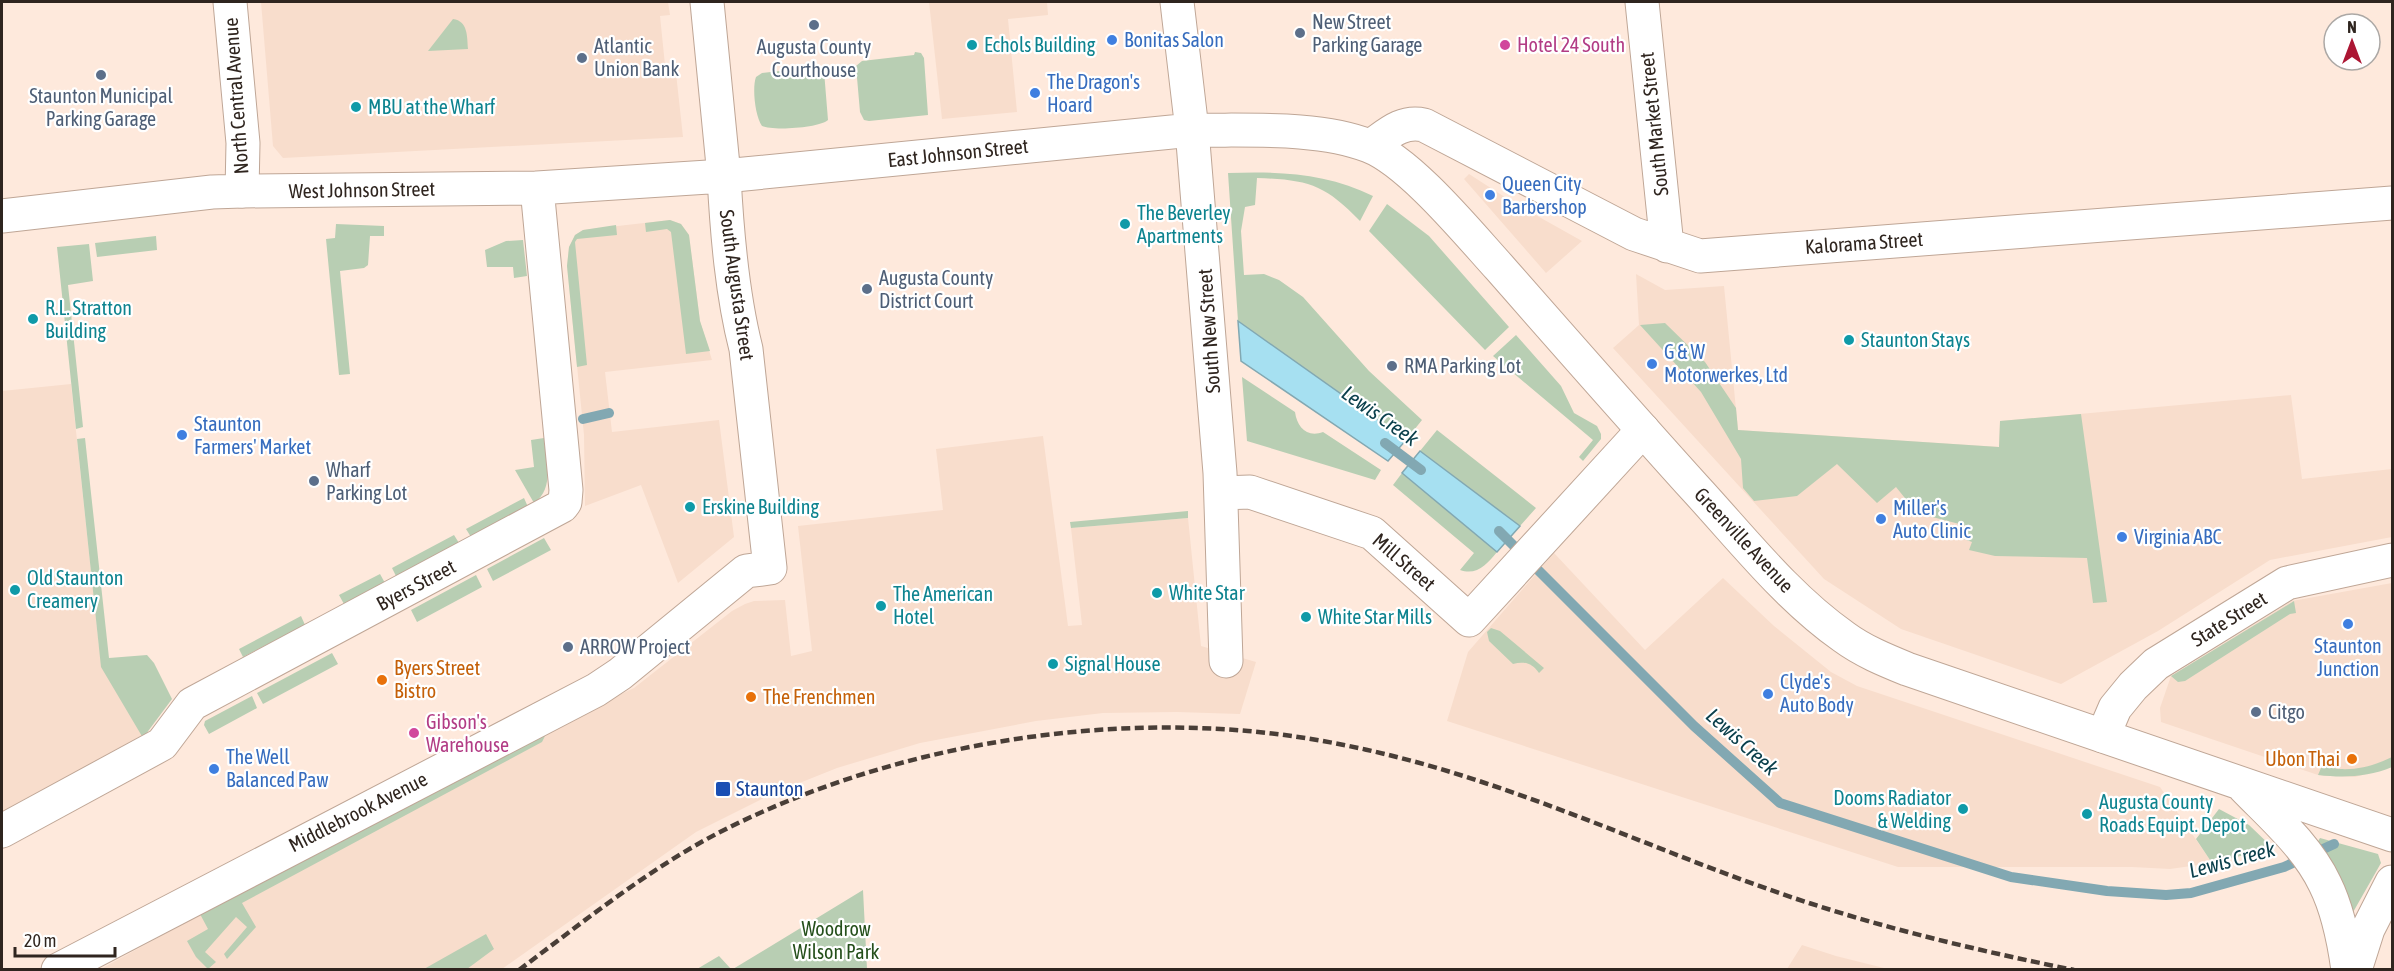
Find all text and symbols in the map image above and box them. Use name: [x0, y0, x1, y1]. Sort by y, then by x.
place label: New Street Parking Garage: [1312, 10, 1422, 56]
north arrow: [2322, 12, 2382, 72]
street label: North Central Avenue: [219, 17, 252, 175]
marker: Augusta County Courthouse: [807, 18, 821, 32]
text: N: [2347, 18, 2357, 36]
marker: New Street Parking Garage: [1293, 26, 1307, 40]
place label: Bonitas Salon: [1124, 28, 1224, 51]
place label: Echols Building: [984, 33, 1096, 56]
marker: Bonitas Salon: [1105, 33, 1119, 47]
place label: Hotel 24 South: [1517, 33, 1625, 56]
place label: Atlantic Union Bank: [594, 34, 679, 80]
place label: Augusta County Courthouse: [757, 35, 871, 81]
marker: Echols Building: [965, 38, 979, 52]
marker: Hotel 24 South: [1498, 38, 1512, 52]
marker: Atlantic Union Bank: [575, 51, 589, 65]
street label: South Market Street: [1635, 51, 1672, 197]
marker: Staunton Municipal Parking Garage: [94, 68, 108, 82]
place label: The Dragon's Hoard: [1047, 70, 1140, 116]
place label: Staunton Municipal Parking Garage: [29, 84, 174, 130]
marker: The Dragon's Hoard: [1028, 86, 1042, 100]
place label: MBU at the Wharf: [368, 95, 496, 118]
marker: MBU at the Wharf: [349, 100, 363, 114]
street label: East Johnson Street: [886, 134, 1030, 171]
place label: Queen City Barbershop: [1502, 172, 1587, 218]
street label: West Johnson Street: [289, 177, 436, 202]
marker: Queen City Barbershop: [1483, 188, 1497, 202]
place label: The Beverley Apartments: [1137, 201, 1231, 247]
street label: South Augusta Street: [716, 208, 760, 362]
marker: The Beverley Apartments: [1118, 217, 1132, 231]
street label: Kalorama Street: [1804, 227, 1924, 258]
place label: Augusta County District Court: [879, 266, 993, 312]
street label: South New Street: [1193, 268, 1224, 394]
marker: Augusta County District Court: [860, 282, 874, 296]
place label: R.L. Stratton Building: [45, 296, 132, 342]
marker: R.L. Stratton Building: [26, 312, 40, 326]
place label: Staunton Stays: [1861, 328, 1970, 351]
marker: Staunton Stays: [1842, 333, 1856, 347]
place label: G & W Motorwerkes, Ltd: [1664, 340, 1788, 386]
place label: RMA Parking Lot: [1404, 354, 1522, 377]
marker: G & W Motorwerkes, Ltd: [1645, 357, 1659, 371]
marker: RMA Parking Lot: [1385, 359, 1399, 373]
water label: Lewis Creek: [1338, 380, 1424, 451]
place label: Staunton Farmers' Market: [194, 412, 311, 458]
marker: Staunton Farmers' Market: [175, 428, 189, 442]
place label: Wharf Parking Lot: [326, 458, 408, 504]
marker: Wharf Parking Lot: [307, 474, 321, 488]
street label: Greenville Avenue: [1690, 483, 1799, 597]
place label: Erskine Building: [702, 495, 819, 518]
place label: Miller's Auto Clinic: [1893, 496, 1971, 542]
marker: Erskine Building: [683, 500, 697, 514]
marker: Miller's Auto Clinic: [1874, 512, 1888, 526]
place label: Virginia ABC: [2134, 525, 2222, 548]
street label: Mill Street: [1368, 528, 1440, 595]
marker: Virginia ABC: [2115, 530, 2129, 544]
street label: Byers Street: [372, 554, 459, 615]
place label: Old Staunton Creamery: [27, 566, 123, 612]
place label: White Star: [1169, 581, 1246, 604]
place label: The American Hotel: [893, 582, 993, 628]
marker: Old Staunton Creamery: [8, 583, 22, 597]
marker: White Star: [1150, 586, 1164, 600]
street label: State Street: [2187, 586, 2271, 651]
marker: The American Hotel: [874, 599, 888, 613]
place label: White Star Mills: [1318, 605, 1432, 628]
marker: White Star Mills: [1299, 610, 1313, 624]
marker: Staunton Junction: [2341, 617, 2355, 631]
place label: Staunton Junction: [2314, 634, 2382, 680]
place label: ARROW Project: [580, 635, 690, 658]
marker: ARROW Project: [561, 640, 575, 654]
place label: Signal House: [1065, 652, 1160, 675]
place label: Byers Street Bistro: [394, 656, 480, 702]
marker: Signal House: [1046, 657, 1060, 671]
place label: Clyde's Auto Body: [1780, 670, 1854, 716]
marker: Byers Street Bistro: [375, 673, 389, 687]
place label: The Frenchmen: [763, 685, 876, 708]
marker: Clyde's Auto Body: [1761, 687, 1775, 701]
marker: The Frenchmen: [744, 690, 758, 704]
place label: Citgo: [2268, 700, 2305, 723]
water label: Lewis Creek: [1702, 703, 1784, 780]
marker: Citgo: [2249, 705, 2263, 719]
place label: Gibson's Warehouse: [426, 710, 509, 756]
marker: Gibson's Warehouse: [407, 726, 421, 740]
place label: The Well Balanced Paw: [226, 745, 328, 791]
place label: Ubon Thai: [2265, 747, 2340, 770]
marker: Ubon Thai: [2345, 752, 2359, 766]
marker: The Well Balanced Paw: [207, 762, 221, 776]
street label: Middlebrook Avenue: [285, 767, 431, 856]
place label: Staunton: [736, 777, 803, 800]
marker: Staunton: [714, 780, 732, 798]
place label: Dooms Radiator & Welding: [1833, 786, 1952, 832]
place label: Augusta County Roads Equipt. Depot: [2099, 790, 2246, 836]
marker: Dooms Radiator & Welding: [1956, 802, 1970, 816]
marker: Augusta County Roads Equipt. Depot: [2080, 807, 2094, 821]
water label: Lewis Creek: [2186, 836, 2278, 882]
park label: Woodrow Wilson Park: [793, 917, 880, 963]
scale bar: [15, 920, 116, 958]
text: 20 m: [24, 930, 56, 951]

